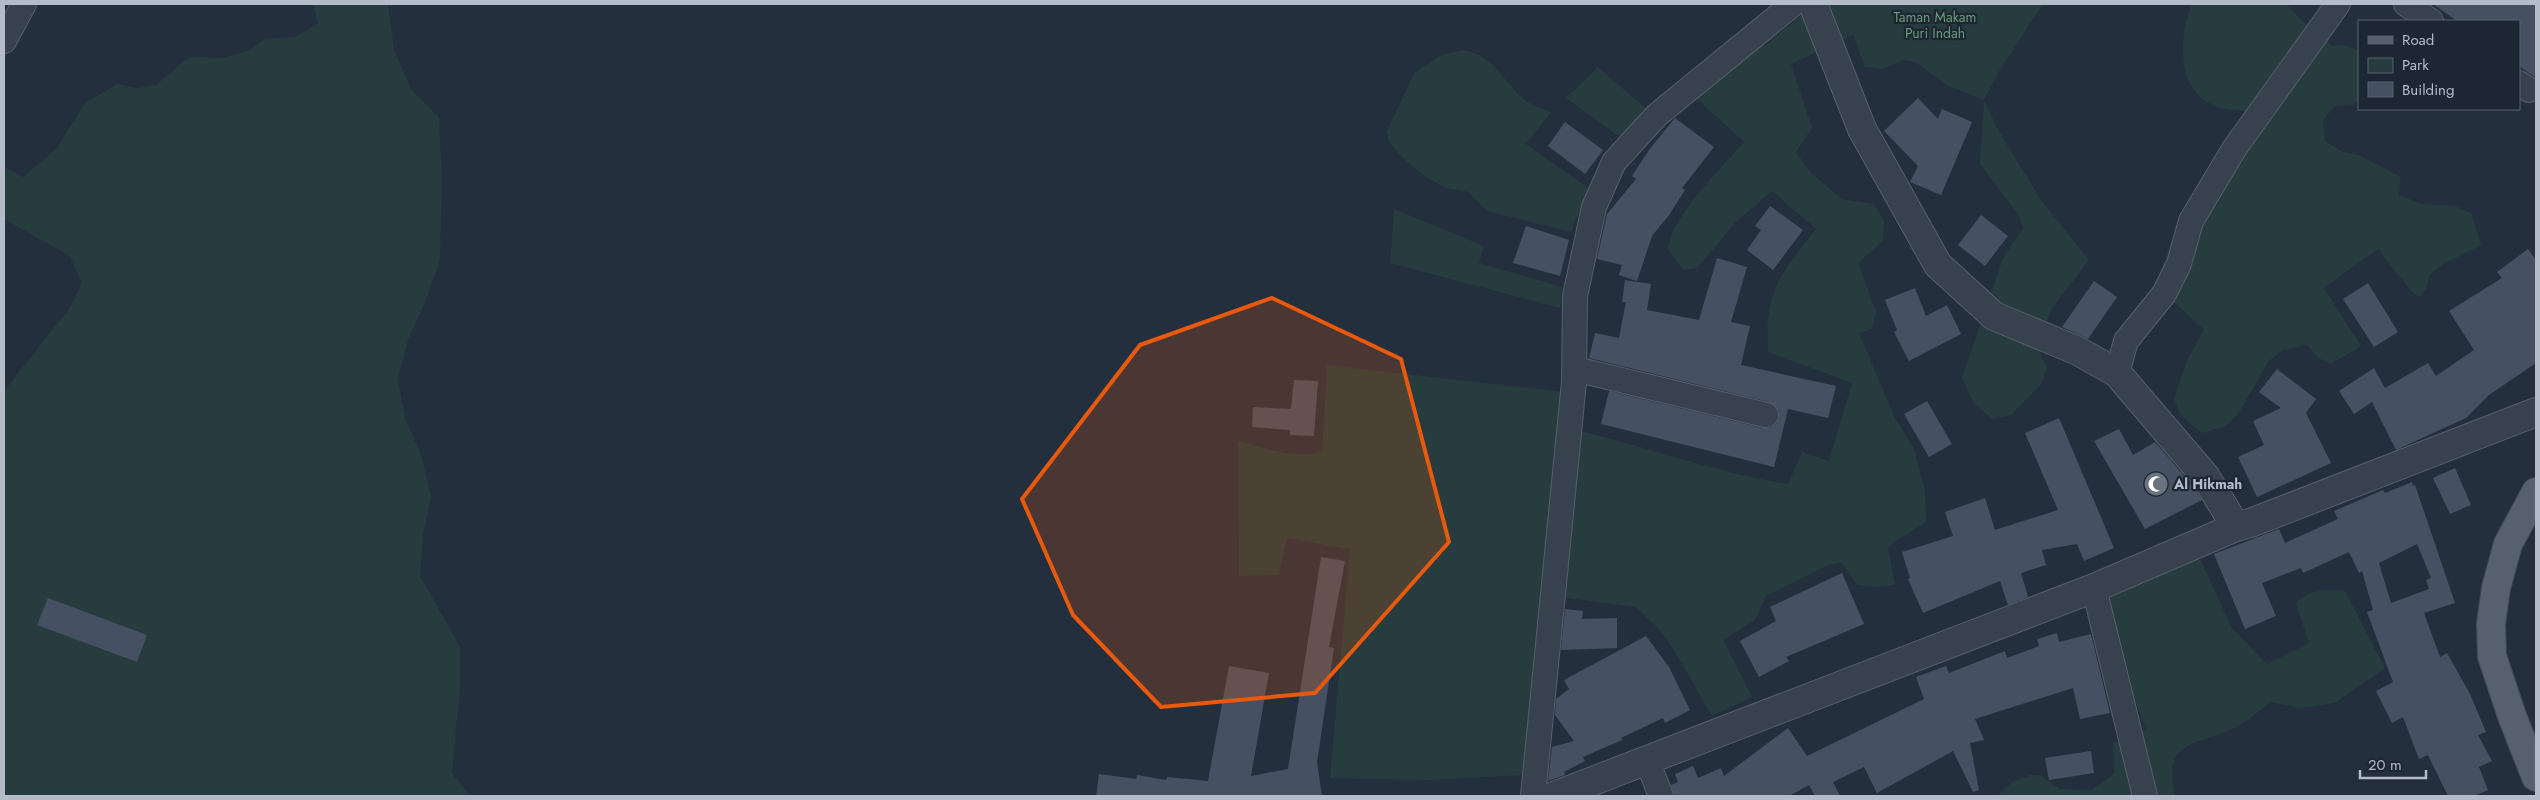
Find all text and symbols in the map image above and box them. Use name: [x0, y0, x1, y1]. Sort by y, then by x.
park label: Taman Makam Puri Indah: [1894, 7, 1976, 43]
legend: [2358, 20, 2520, 110]
text: Road: [2402, 29, 2434, 51]
text: Park: [2402, 54, 2429, 76]
text: Building: [2402, 79, 2454, 101]
mosque icon: Al Hikmah: [2143, 471, 2169, 497]
place label: Al Hikmah: [2173, 474, 2242, 494]
scale bar: [2360, 748, 2426, 780]
text: 20 m: [2368, 754, 2402, 776]

